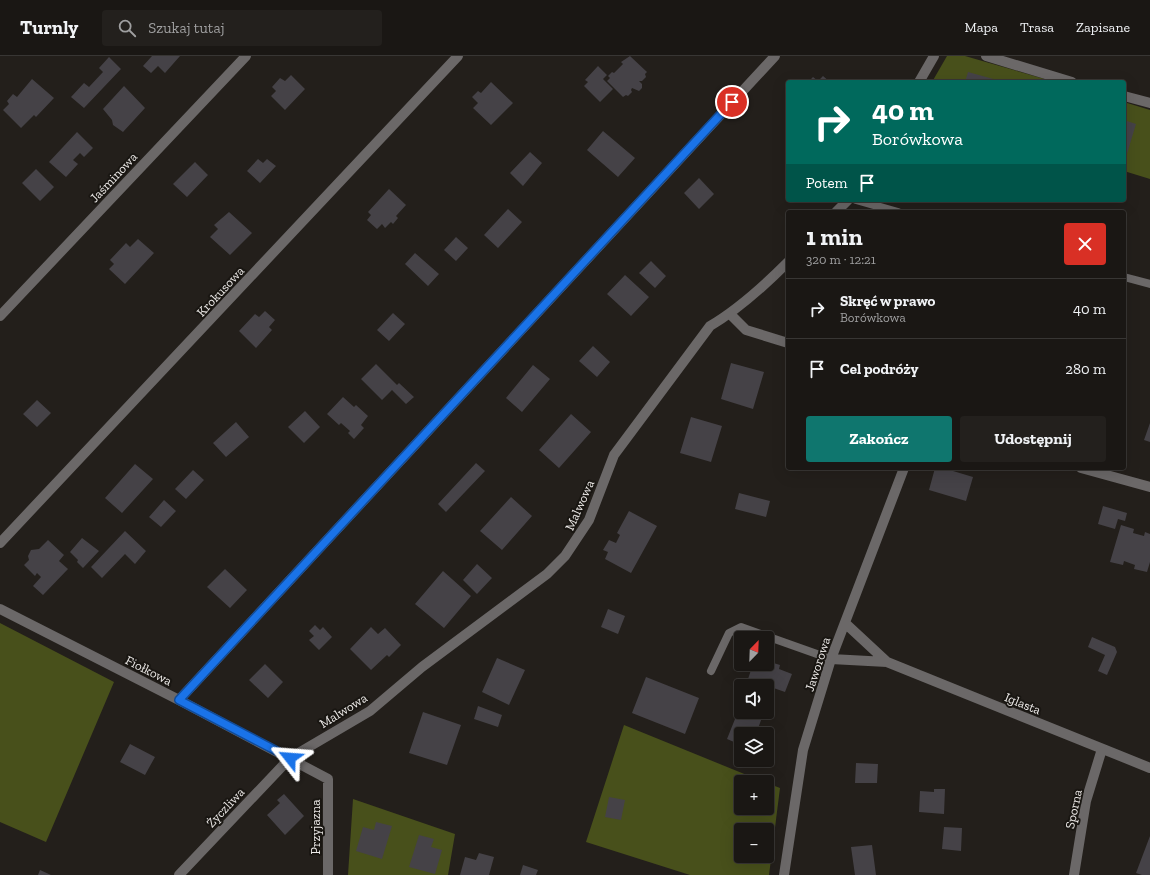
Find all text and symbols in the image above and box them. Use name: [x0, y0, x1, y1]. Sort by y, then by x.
search box: [102, 10, 382, 46]
text: Turnly: [20, 16, 78, 39]
icon: search: [116, 17, 138, 39]
text: Szukaj tutaj: [148, 19, 224, 37]
text: Mapa: [965, 19, 998, 36]
text: Trasa: [1020, 19, 1054, 36]
text: Zapisane: [1076, 19, 1130, 36]
pin: [715, 85, 749, 119]
icon: arrive: [721, 91, 743, 113]
text: 40 m: [872, 94, 934, 127]
icon: right: [806, 96, 858, 148]
text: Borówkowa: [872, 128, 963, 150]
street label: Jaśminowa: [87, 149, 141, 205]
icon: arrive: [856, 172, 878, 194]
text: Potem: [806, 174, 848, 192]
text: 1 min: [806, 222, 863, 251]
button: close: [1064, 223, 1106, 265]
text: 320 m · 12:21: [806, 252, 876, 267]
street label: Krokusowa: [193, 263, 248, 319]
text: Skręć w prawo: [840, 292, 935, 310]
icon: right: [806, 298, 828, 320]
text: 40 m: [1073, 300, 1106, 318]
text: Borówkowa: [840, 310, 906, 325]
icon: arrive: [806, 358, 828, 380]
text: Cel podróży: [840, 360, 918, 378]
text: 280 m: [1065, 360, 1106, 378]
button: Zakończ: [806, 416, 952, 462]
button: Udostępnij: [960, 416, 1106, 462]
street label: Malwowa: [562, 477, 597, 533]
north arrow: [734, 631, 774, 671]
map controls: [734, 631, 774, 863]
street label: Jaworowa: [802, 634, 834, 693]
street label: Fiołkowa: [123, 652, 175, 689]
button: sound: [734, 679, 774, 719]
street label: Iglasta: [1003, 689, 1044, 718]
street label: Malwowa: [317, 690, 371, 731]
button: layers: [734, 727, 774, 767]
position arrow: [269, 737, 311, 779]
button: +: [734, 775, 774, 815]
street label: Życzliwa: [203, 784, 248, 830]
street label: Sporna: [1062, 787, 1085, 830]
street label: Przyjazna: [308, 799, 324, 854]
button: −: [734, 823, 774, 863]

